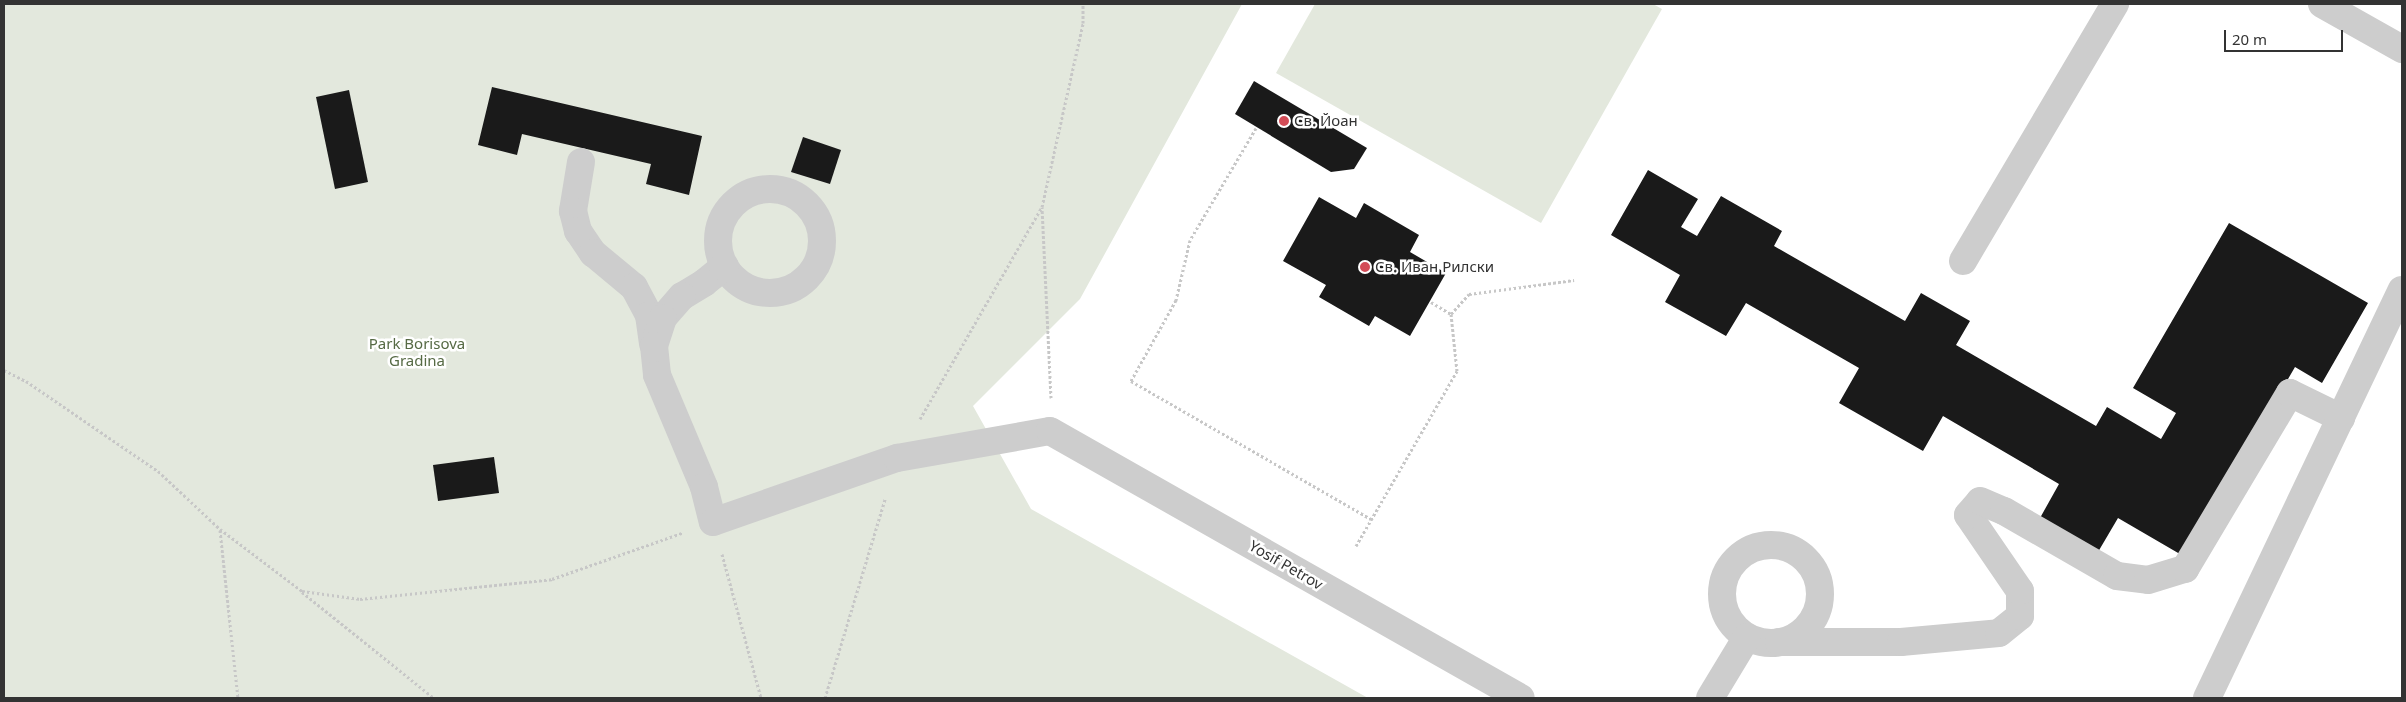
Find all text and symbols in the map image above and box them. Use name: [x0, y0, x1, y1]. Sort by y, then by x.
scale bar: [2226, 20, 2345, 52]
text: 20 m: [2232, 29, 2267, 49]
place label: Св. Йоан: [1294, 112, 1358, 130]
marker: Св. Йоан: [1278, 115, 1290, 127]
place label: Св. Иван Рилски: [1375, 258, 1494, 276]
marker: Св. Иван Рилски: [1359, 261, 1371, 273]
park label: Park Borisova Gradina: [369, 334, 465, 369]
street label: Yosif Petrov: [1246, 537, 1326, 593]

